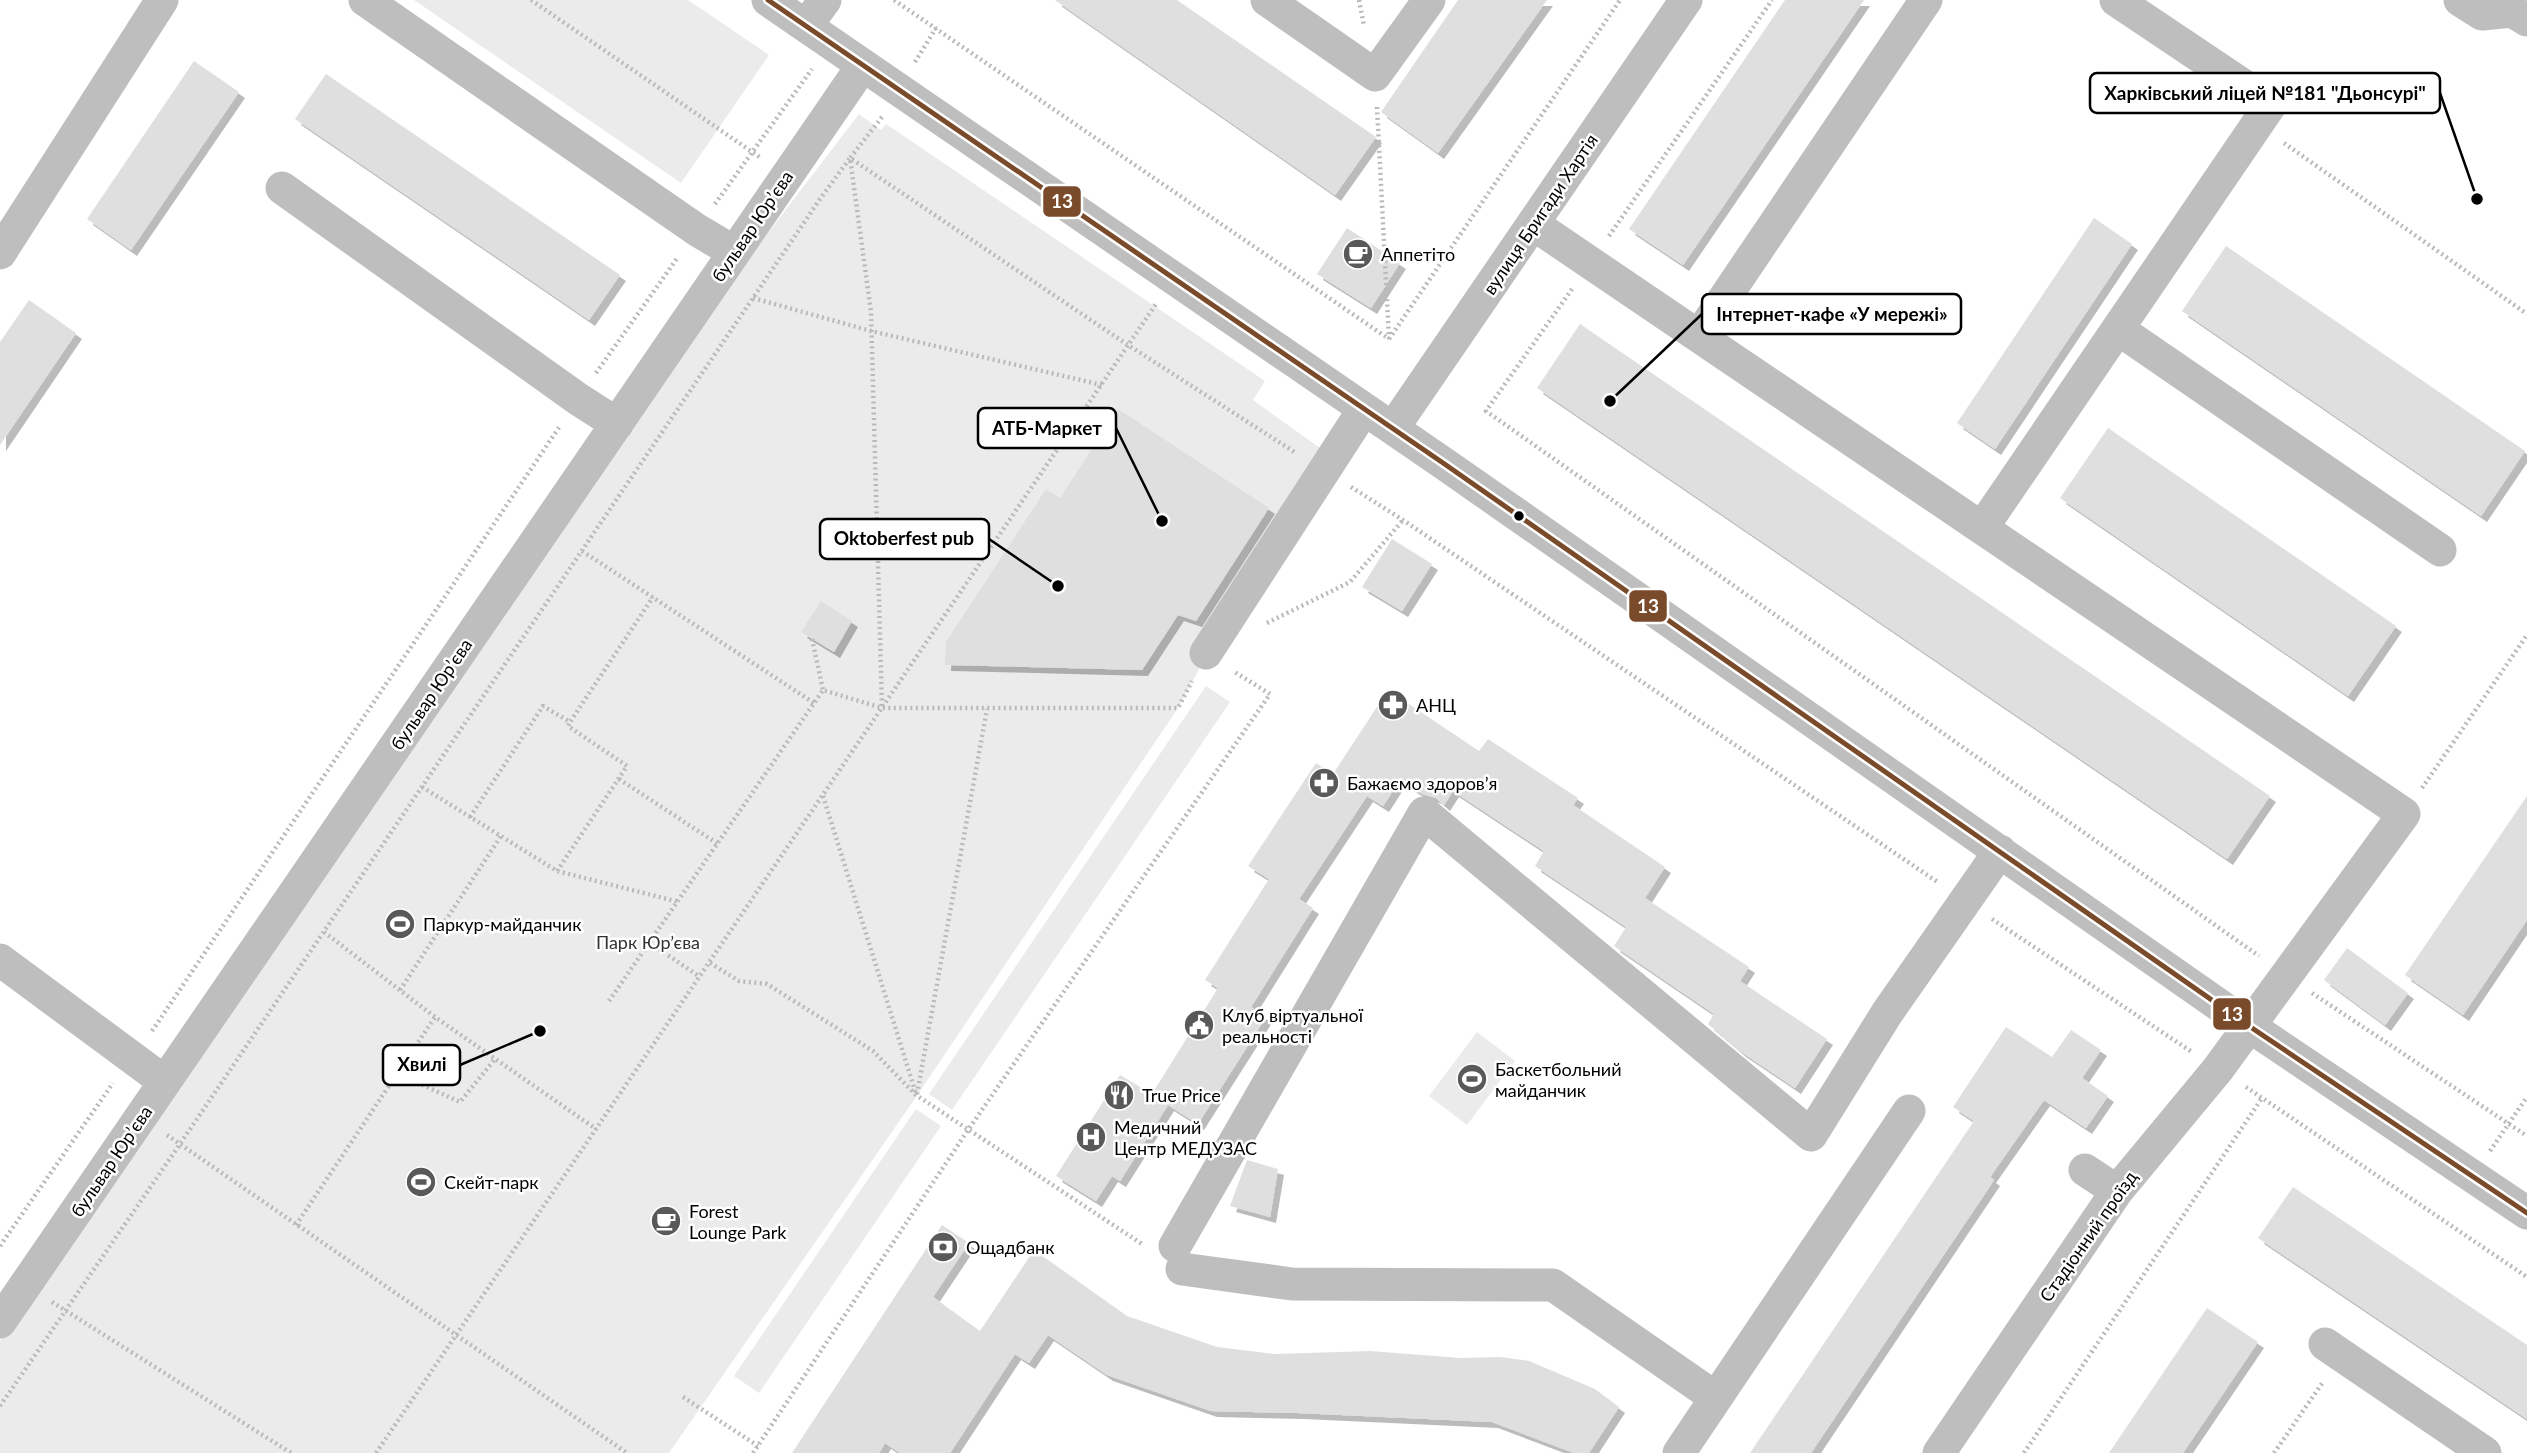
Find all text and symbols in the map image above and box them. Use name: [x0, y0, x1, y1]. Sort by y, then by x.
callout: Харківський ліцей №181 "Дьонсурі": [2090, 73, 2440, 113]
text: Харківський ліцей №181 "Дьонсурі": [2104, 81, 2426, 104]
street label: вулиця Бригади Хартія: [1478, 130, 1602, 298]
street label: бульвар Юрʼєва: [707, 166, 797, 286]
line badge: 13: [1042, 185, 1082, 218]
text: 13: [1051, 189, 1073, 212]
cafe icon: Аппетіто: [1341, 237, 1375, 271]
place label: Аппетіто: [1381, 243, 1455, 265]
callout: Інтернет-кафе «У мережі»: [1702, 294, 1961, 334]
text: Інтернет-кафе «У мережі»: [1716, 302, 1948, 325]
callout: АТБ-Маркет: [978, 408, 1116, 448]
text: АТБ-Маркет: [991, 416, 1102, 439]
unlabelled marker: [1512, 509, 1526, 523]
callout: Oktoberfest pub: [820, 519, 989, 559]
text: Oktoberfest pub: [834, 526, 974, 549]
line badge: 13: [1628, 589, 1668, 623]
text: 13: [1637, 594, 1659, 617]
street label: бульвар Юрʼєва: [386, 634, 476, 754]
pharmacy icon: АНЦ: [1376, 688, 1410, 722]
place label: АНЦ: [1416, 694, 1456, 716]
pharmacy icon: Бажаємо здоровʼя: [1307, 766, 1341, 800]
place label: Бажаємо здоровʼя: [1347, 772, 1498, 794]
sports icon: Паркур-майданчик: [383, 907, 417, 941]
place label: Паркур-майданчик: [423, 913, 582, 935]
park label: Парк Юр’єва: [596, 931, 700, 953]
line badge: 13: [2212, 997, 2252, 1031]
text: 13: [2221, 1002, 2243, 1025]
place label: Клуб віртуальної реальності: [1222, 1004, 1364, 1047]
public building icon: Клуб віртуальної реальності: [1182, 1008, 1216, 1042]
callout: Хвилі: [383, 1045, 460, 1085]
text: Хвилі: [397, 1052, 447, 1075]
place label: Баскетбольний майданчик: [1495, 1058, 1622, 1101]
sports icon: Баскетбольний майданчик: [1455, 1062, 1489, 1096]
restaurant icon: True Price: [1102, 1078, 1136, 1112]
place label: True Price: [1142, 1084, 1221, 1106]
street label: бульвар Юрʼєва: [66, 1101, 156, 1221]
place label: Медичний Центр МЕДУЗАС: [1114, 1116, 1257, 1159]
hospital icon: Медичний Центр МЕДУЗАС: [1074, 1120, 1108, 1154]
sports icon: Скейт-парк: [404, 1165, 438, 1199]
street label: Стадіонний проїзд: [2035, 1166, 2141, 1306]
place label: Скейт-парк: [444, 1171, 539, 1193]
place label: Forest Lounge Park: [689, 1200, 787, 1243]
cafe icon: Forest Lounge Park: [649, 1204, 683, 1238]
bank icon: Ощадбанк: [926, 1230, 960, 1264]
place label: Ощадбанк: [966, 1236, 1055, 1258]

